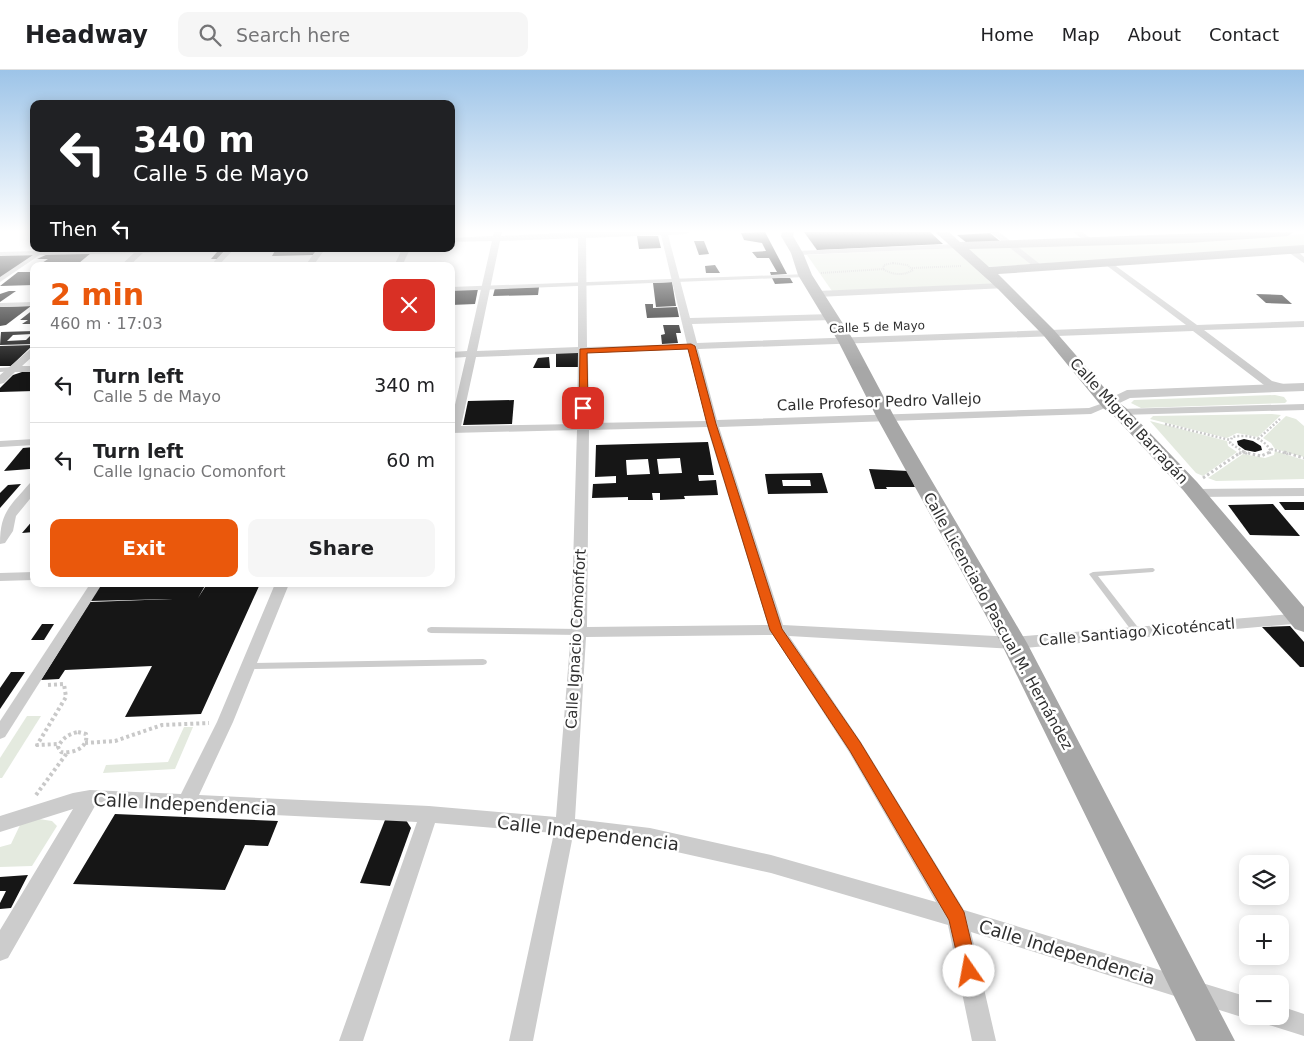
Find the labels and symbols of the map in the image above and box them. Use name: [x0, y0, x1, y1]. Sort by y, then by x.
street label: Calle 5 de Mayo: [829, 318, 925, 336]
street label: Calle Miguel Barragán: [1066, 354, 1192, 488]
pin: [562, 387, 604, 429]
street label: Calle Profesor Pedro Vallejo: [777, 389, 981, 415]
street label: Calle Licenciado Pascual M. Hernández: [919, 489, 1077, 753]
street label: Calle Ignacio Comonfort: [562, 548, 590, 730]
street label: Calle Santiago Xicoténcatl: [1038, 614, 1236, 650]
street label: Calle Independencia: [93, 789, 277, 819]
street label: Calle Independencia: [496, 811, 680, 855]
street label: Calle Independencia: [976, 915, 1158, 989]
position arrow: [942, 944, 994, 996]

